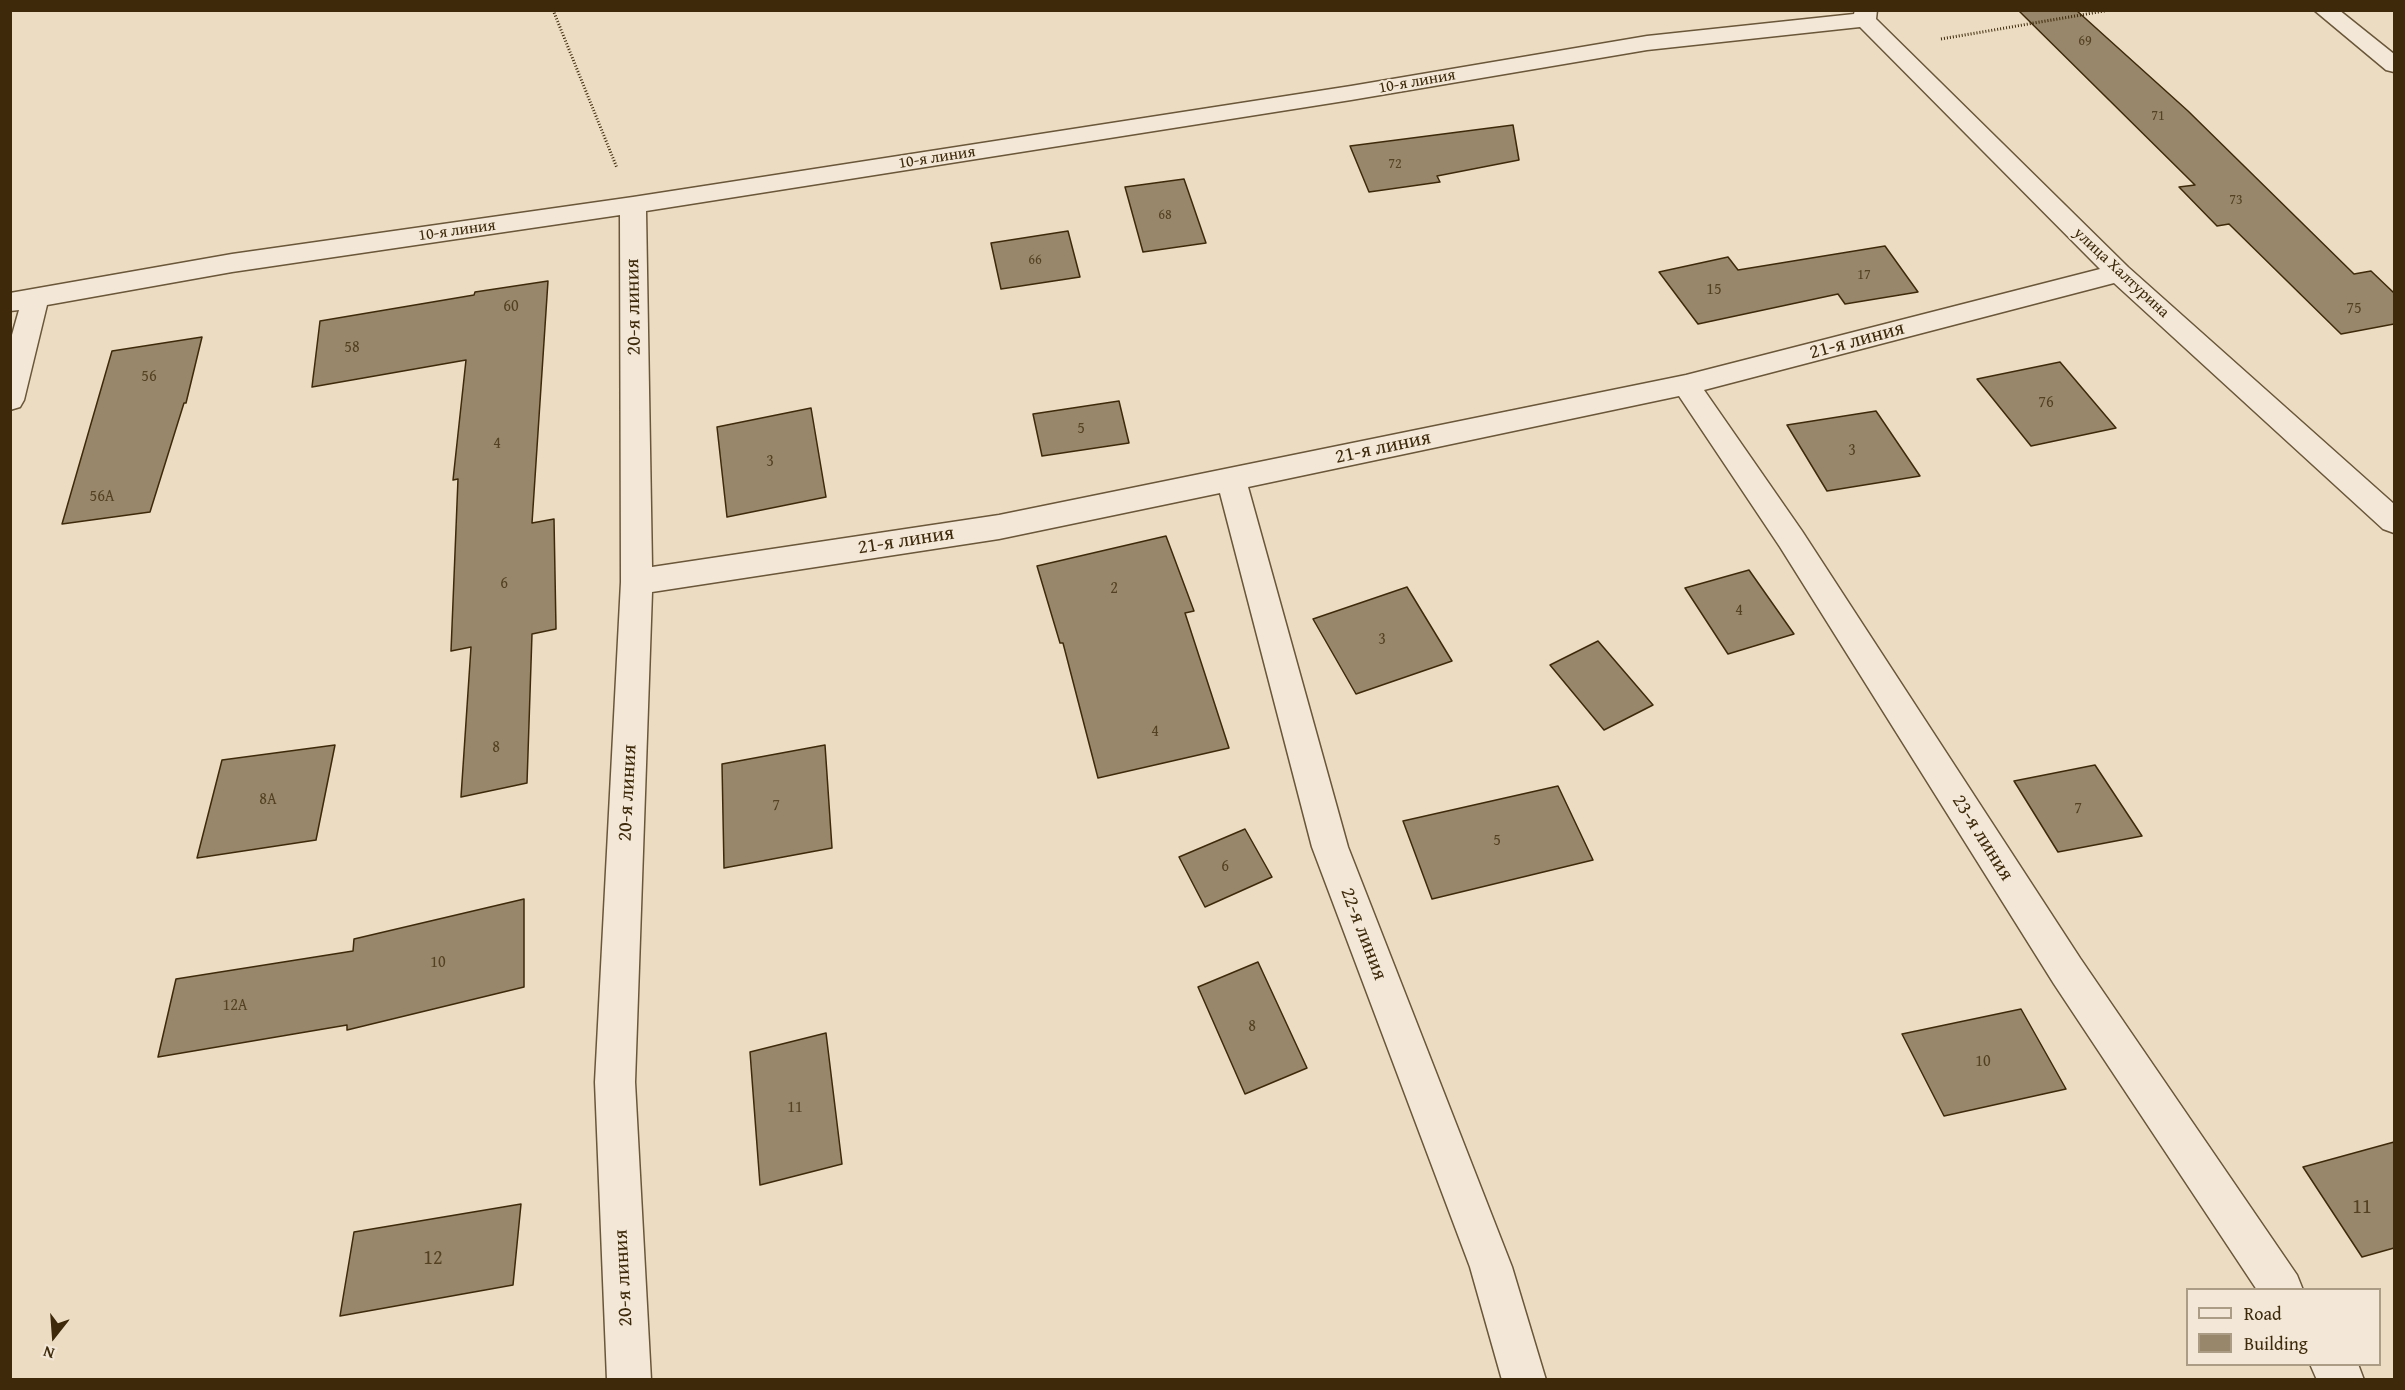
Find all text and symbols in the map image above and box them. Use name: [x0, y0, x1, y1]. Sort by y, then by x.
house number: 69: [2078, 33, 2092, 49]
street label: 10-я линия: [1377, 66, 1457, 98]
house number: 71: [2151, 108, 2165, 124]
street label: 10-я линия: [897, 142, 977, 174]
house number: 72: [1388, 156, 1402, 172]
house number: 73: [2229, 192, 2243, 208]
house number: 68: [1158, 207, 1172, 223]
street label: 10-я линия: [417, 216, 497, 246]
street label: улица Халтурина: [2069, 224, 2173, 322]
house number: 66: [1028, 252, 1042, 268]
street label: 20-я линия: [621, 258, 647, 356]
house number: 17: [1857, 267, 1871, 283]
house number: 15: [1706, 280, 1722, 300]
house number: 60: [503, 297, 519, 317]
house number: 75: [2346, 299, 2362, 319]
street label: 21-я линия: [1807, 317, 1907, 365]
house number: 58: [344, 338, 360, 358]
house number: 56: [141, 367, 157, 387]
house number: 76: [2038, 393, 2054, 413]
house number: 5: [1077, 419, 1085, 439]
street label: 21-я линия: [1333, 426, 1433, 470]
house number: 4: [493, 434, 501, 454]
house number: 3: [1848, 441, 1856, 461]
house number: 3: [766, 452, 774, 472]
house number: 56А: [89, 487, 115, 507]
street label: 21-я линия: [856, 522, 956, 560]
house number: 6: [500, 574, 508, 594]
house number: 2: [1110, 579, 1118, 599]
house number: 4: [1735, 601, 1743, 621]
house number: 3: [1378, 630, 1386, 650]
house number: 4: [1151, 722, 1159, 742]
house number: 8: [492, 738, 500, 758]
street label: 20-я линия: [613, 744, 643, 842]
house number: 8А: [259, 790, 277, 810]
street label: 23-я линия: [1946, 790, 2018, 886]
house number: 7: [772, 796, 780, 816]
house number: 7: [2074, 799, 2082, 819]
house number: 5: [1493, 831, 1501, 851]
house number: 6: [1221, 857, 1229, 877]
street label: 22-я линия: [1334, 884, 1392, 984]
house number: 10: [430, 953, 446, 973]
house number: 12А: [222, 996, 248, 1016]
house number: 8: [1248, 1017, 1256, 1037]
house number: 10: [1975, 1052, 1991, 1072]
house number: 11: [787, 1098, 803, 1118]
house number: 11: [2352, 1196, 2372, 1220]
street label: 20-я линия: [609, 1229, 639, 1327]
house number: 12: [423, 1247, 443, 1271]
legend: [2186, 1288, 2381, 1366]
text: Road: [2244, 1300, 2282, 1327]
north arrow: [24, 1306, 84, 1366]
text: Building: [2244, 1330, 2308, 1357]
text: N: [40, 1340, 57, 1366]

